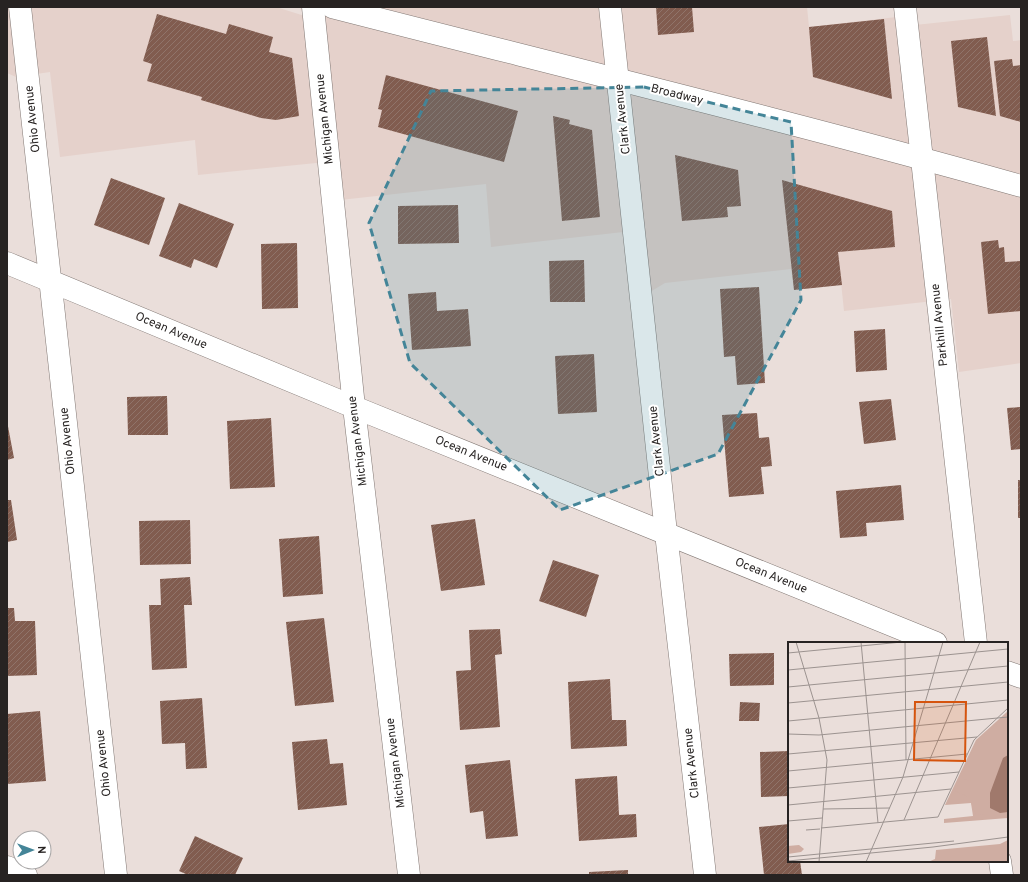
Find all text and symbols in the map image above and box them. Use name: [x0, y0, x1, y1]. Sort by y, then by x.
street label: Michigan Avenue: [312, 73, 338, 165]
street label: Broadway: [649, 81, 705, 109]
street label: Clark Avenue: [611, 83, 635, 155]
street label: Ohio Avenue: [22, 84, 44, 154]
street label: Parkhill Avenue: [928, 283, 952, 367]
street label: Ocean Avenue: [133, 309, 209, 353]
street label: Michigan Avenue: [345, 395, 371, 487]
street label: Clark Avenue: [645, 405, 669, 477]
street label: Ohio Avenue: [57, 406, 79, 476]
street label: Ocean Avenue: [432, 432, 510, 476]
street label: Ocean Avenue: [732, 554, 810, 598]
inset map: [788, 642, 1008, 862]
street label: Michigan Avenue: [383, 717, 409, 809]
street label: Clark Avenue: [680, 727, 704, 799]
street label: Ohio Avenue: [93, 728, 115, 798]
north arrow: [12, 830, 52, 870]
text: N: [34, 846, 48, 854]

